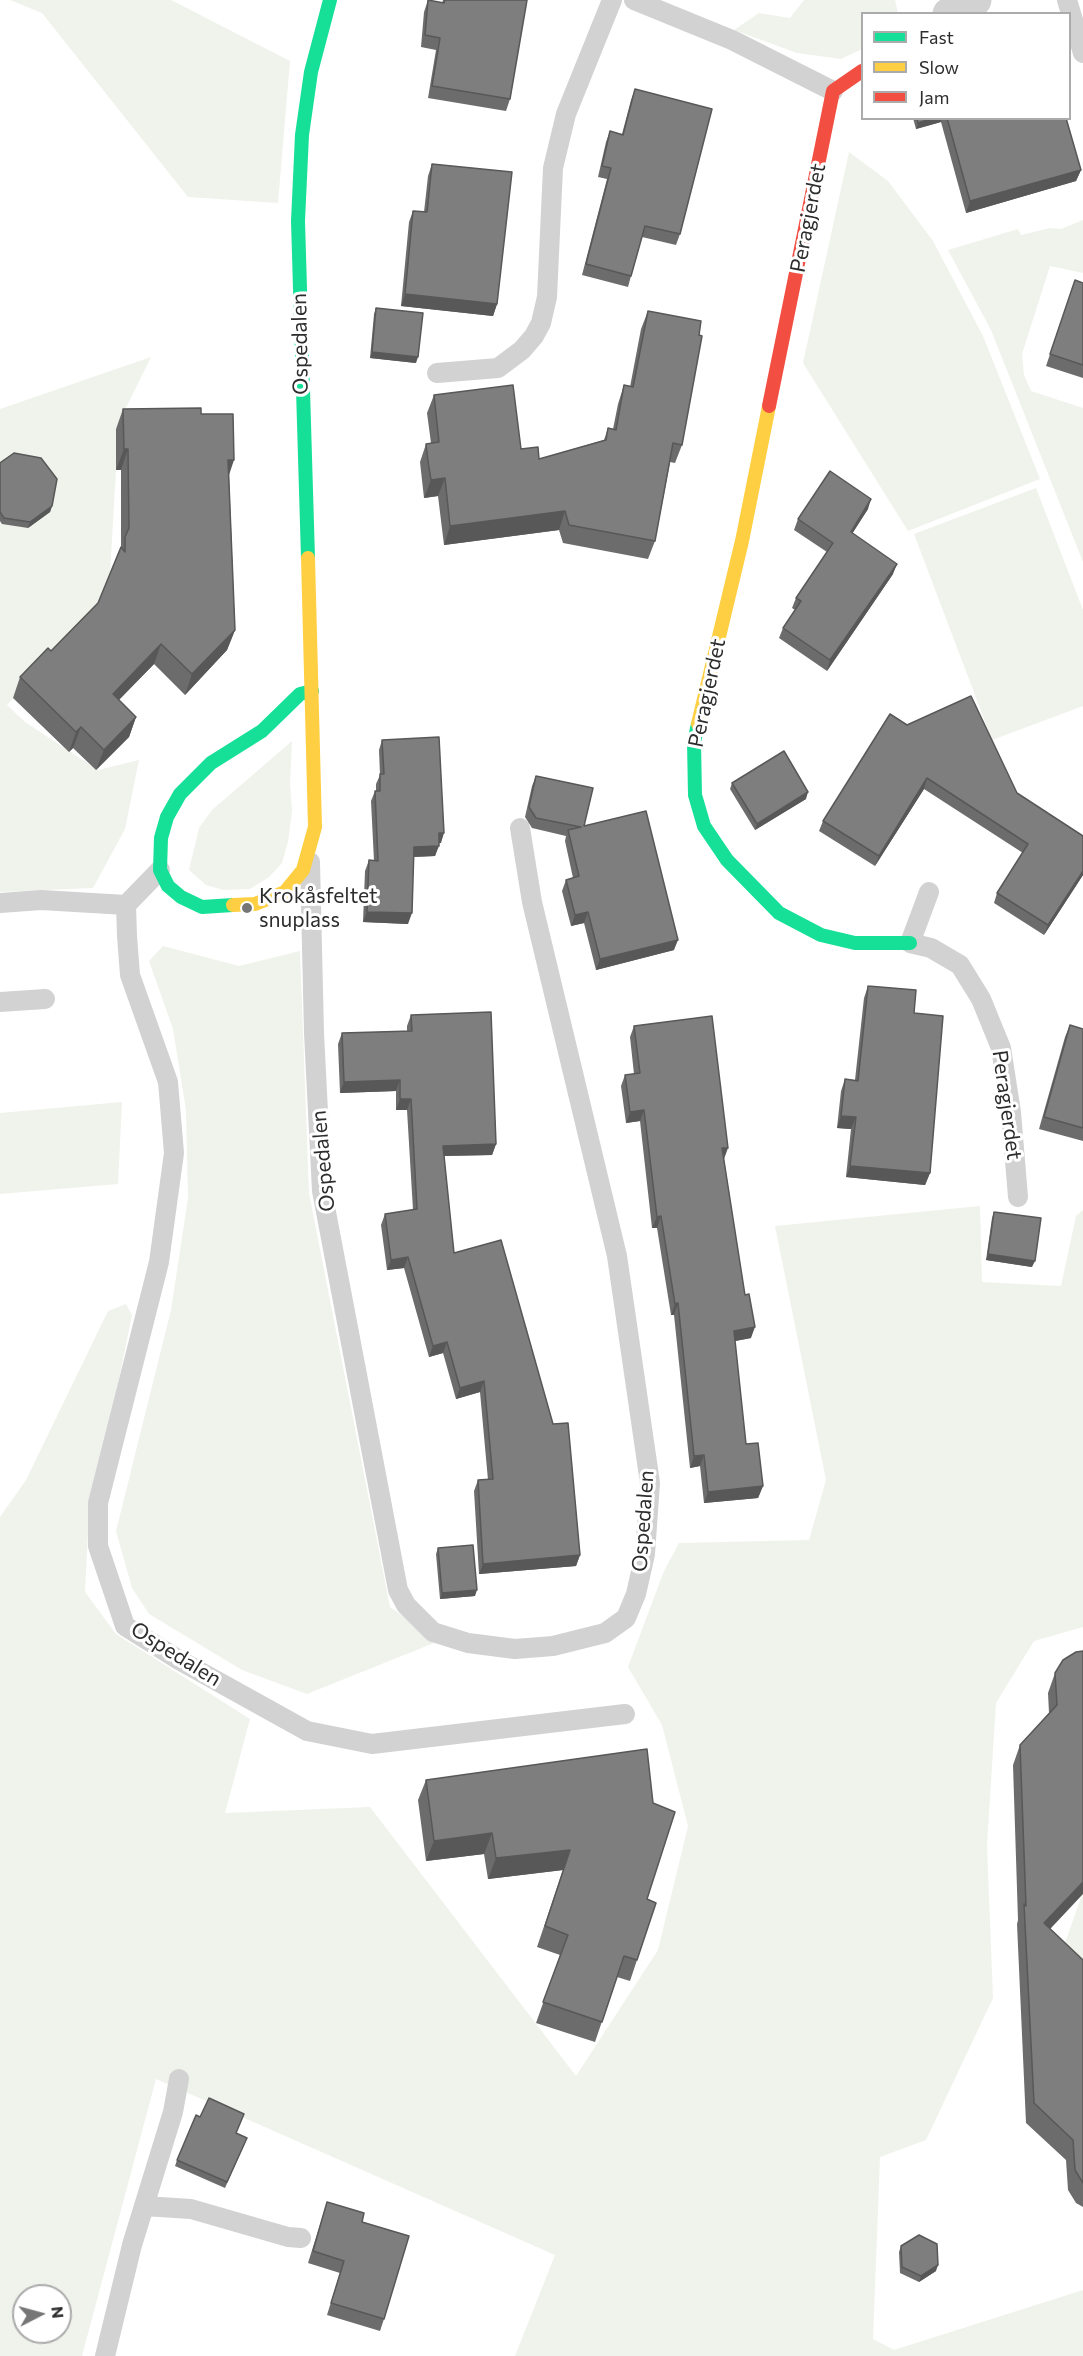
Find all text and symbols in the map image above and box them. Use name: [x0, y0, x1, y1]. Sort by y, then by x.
legend: [861, 12, 1071, 120]
text: Fast: [919, 26, 954, 48]
text: Slow: [919, 56, 959, 78]
text: Jam: [919, 86, 949, 108]
street label: Peragjerdet: [785, 161, 831, 275]
street label: Ospedalen: [287, 293, 313, 395]
street label: Peragjerdet: [683, 636, 731, 750]
place label: Krokåsfeltet snuplass: [259, 883, 378, 933]
marker: Krokåsfeltet snuplass: [240, 901, 254, 915]
street label: Peragjerdet: [987, 1049, 1027, 1161]
street label: Ospedalen: [306, 1109, 340, 1213]
street label: Ospedalen: [627, 1469, 659, 1573]
street label: Ospedalen: [126, 1616, 226, 1692]
north arrow: [12, 2284, 72, 2344]
text: N: [48, 2305, 68, 2319]

